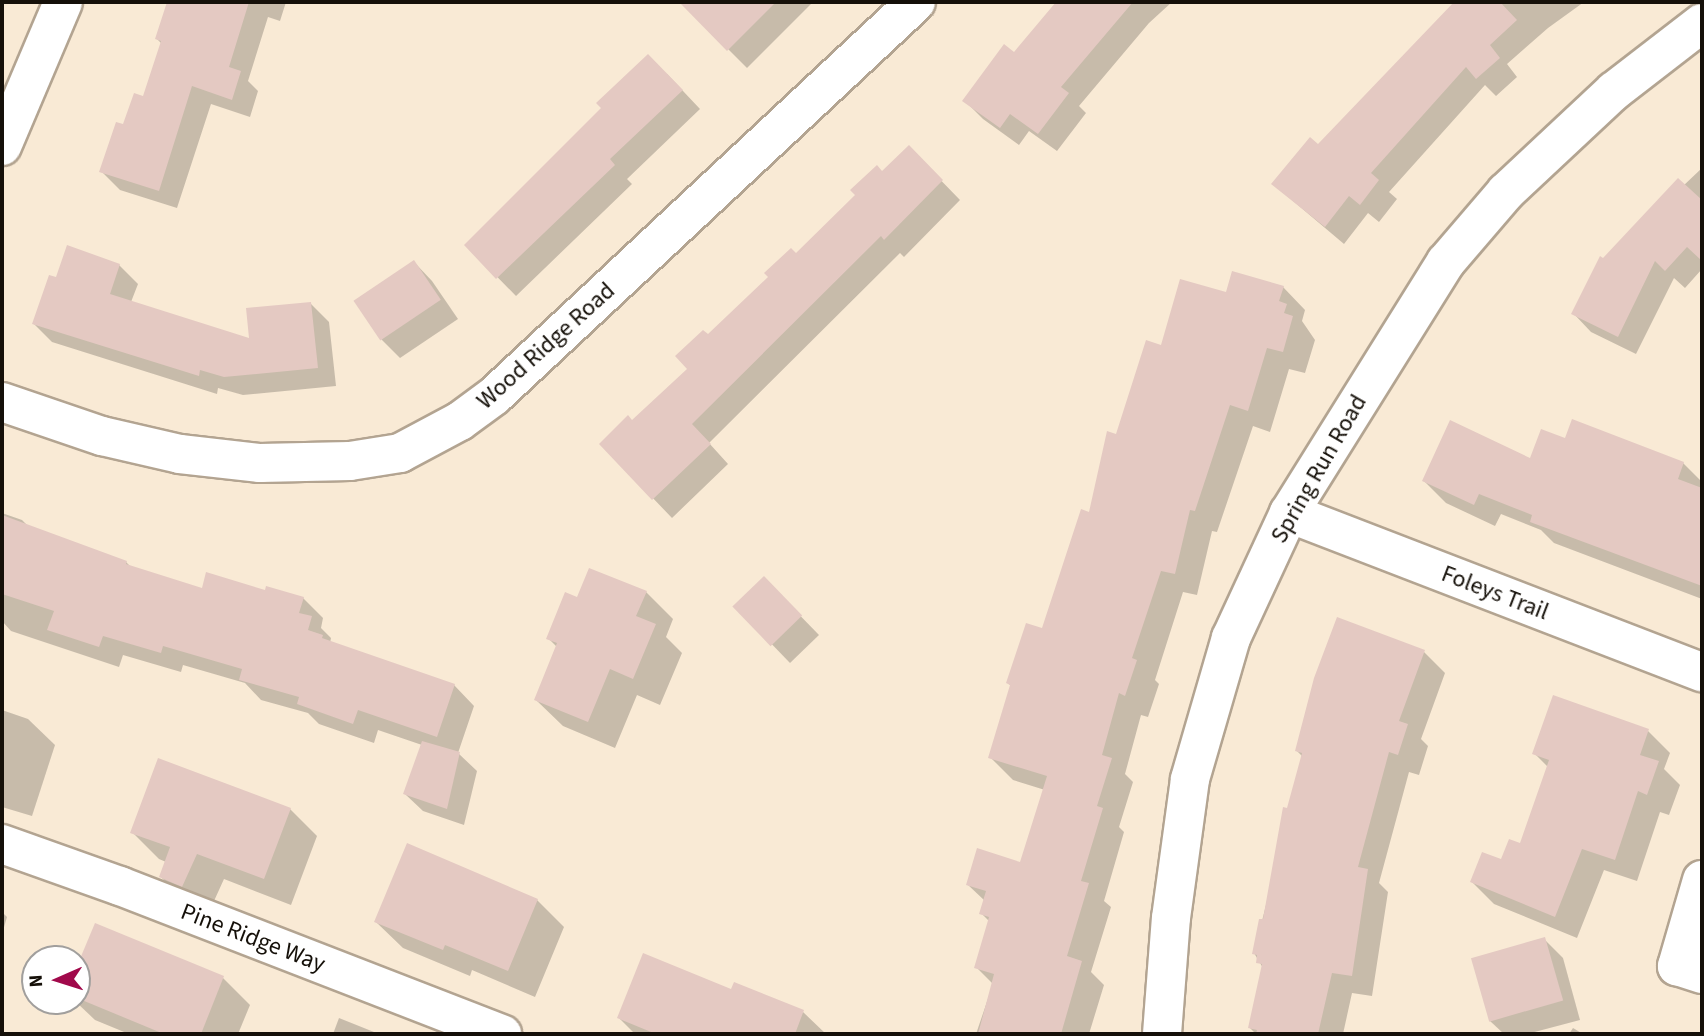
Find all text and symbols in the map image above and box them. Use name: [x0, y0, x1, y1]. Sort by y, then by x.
street label: Wood Ridge Road: [471, 276, 621, 416]
street label: Spring Run Road: [1265, 390, 1373, 548]
street label: Foleys Trail: [1437, 559, 1553, 627]
street label: Pine Ridge Way: [177, 897, 329, 979]
north arrow: [21, 945, 91, 1015]
text: N: [23, 974, 50, 988]

